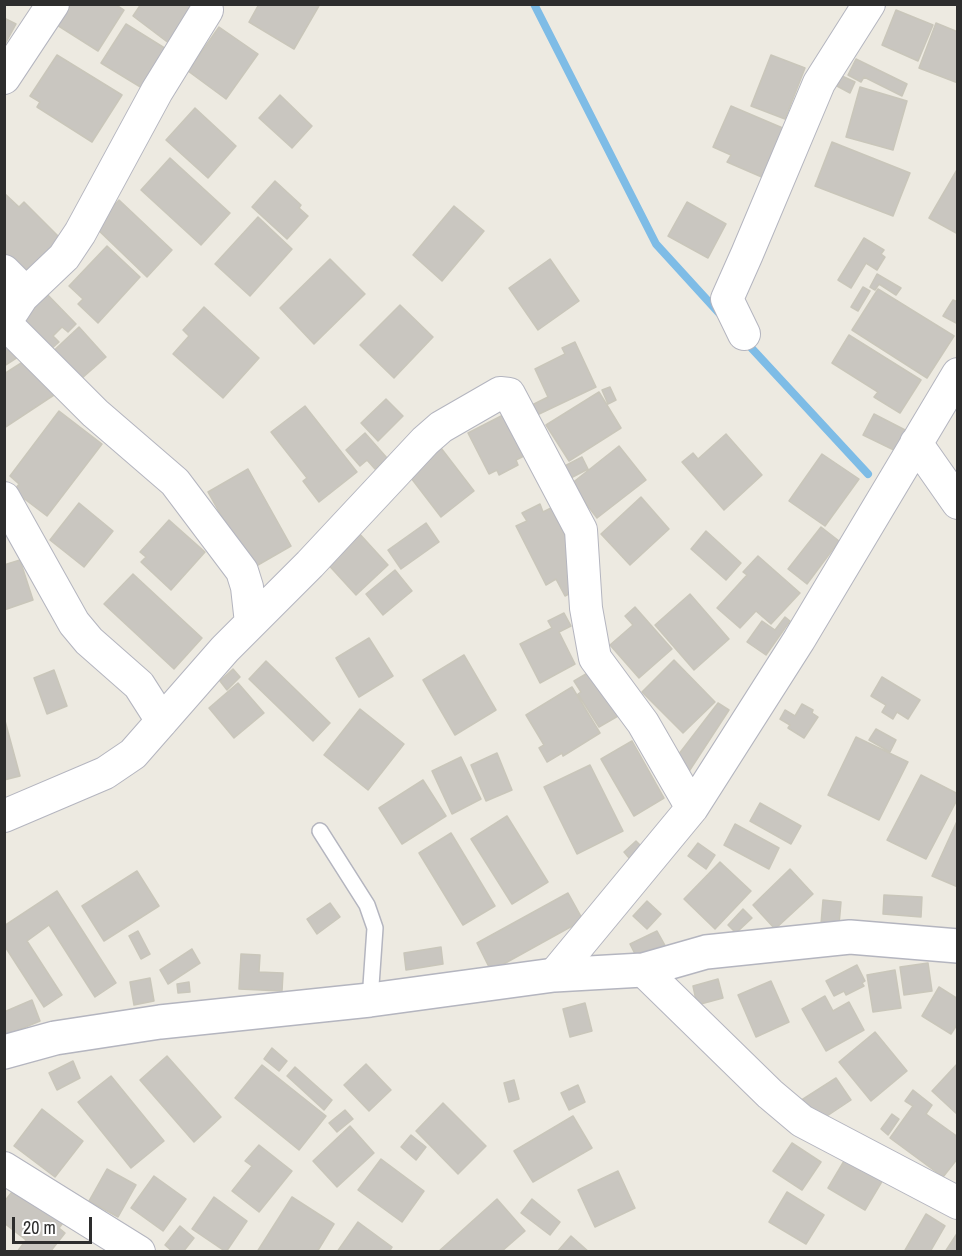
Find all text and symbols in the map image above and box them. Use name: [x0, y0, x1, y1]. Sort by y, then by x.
scale bar: [15, 1205, 94, 1243]
text: 20 m: [23, 1215, 56, 1240]

